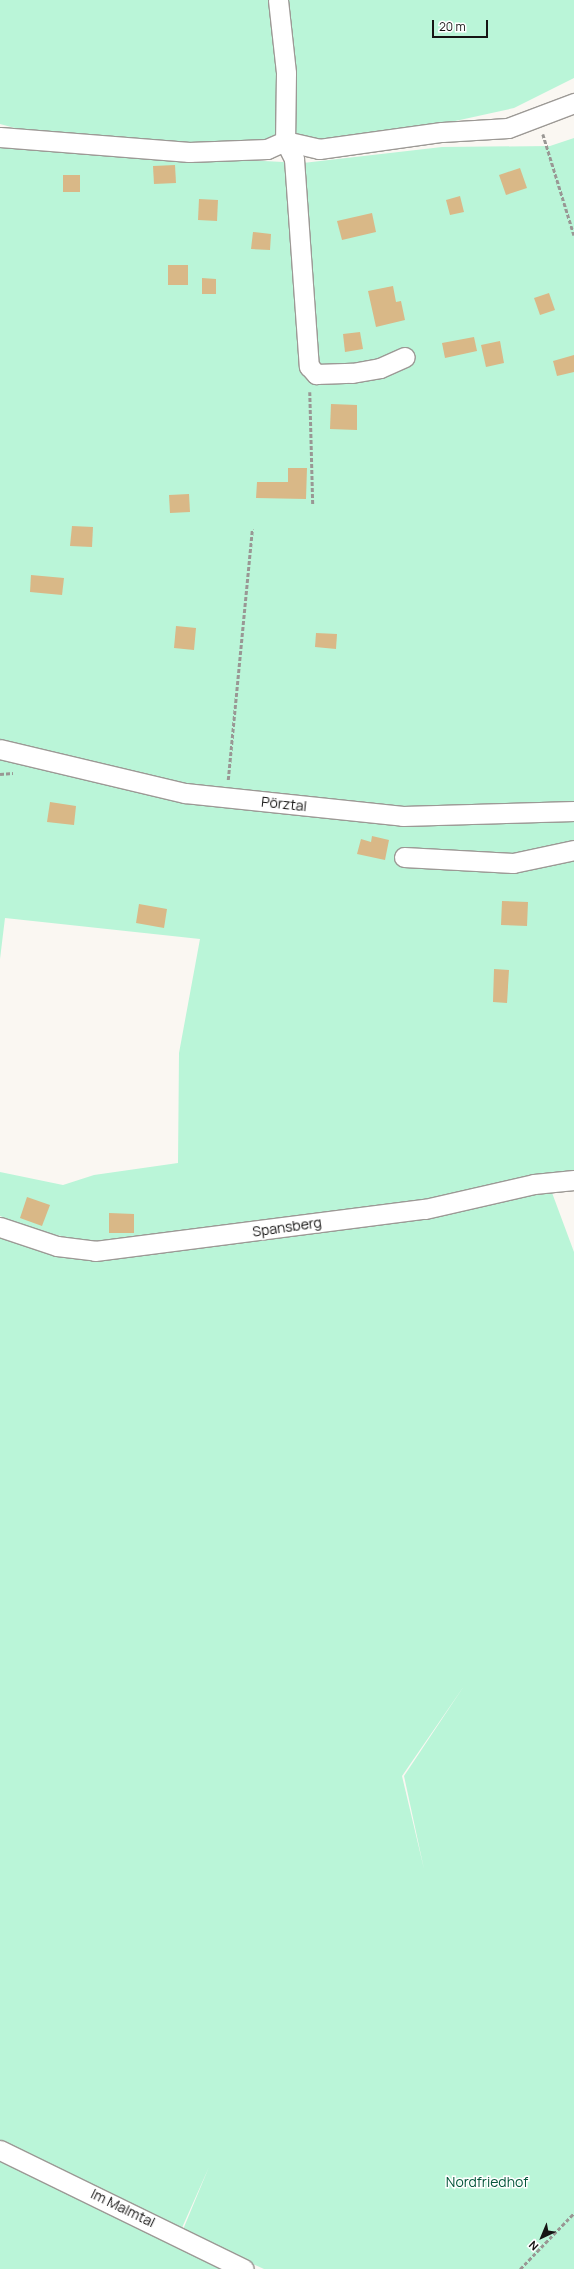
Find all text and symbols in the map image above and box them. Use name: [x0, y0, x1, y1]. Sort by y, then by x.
scale bar: [434, 12, 490, 38]
text: 20 m: [439, 18, 466, 35]
street label: Pörztal: [260, 793, 308, 815]
street label: Spansberg: [251, 1214, 323, 1240]
park label: Nordfriedhof: [446, 2174, 528, 2190]
street label: Im Malmtal: [88, 2185, 158, 2231]
north arrow: [522, 2217, 562, 2257]
text: N: [525, 2238, 541, 2254]

